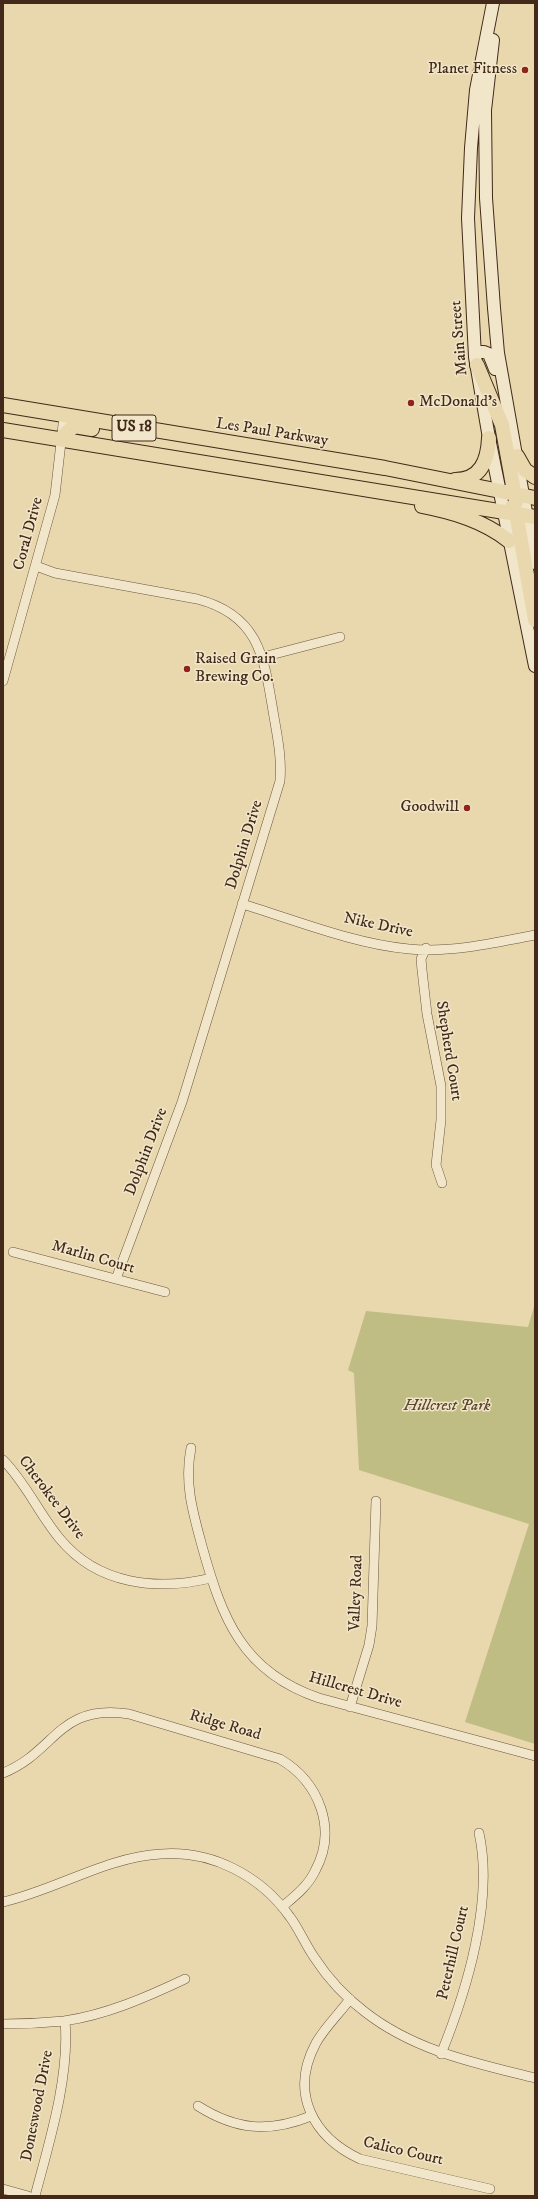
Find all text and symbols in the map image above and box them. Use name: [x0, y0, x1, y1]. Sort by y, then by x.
place label: Planet Fitness: [428, 60, 517, 80]
marker: Planet Fitness: [520, 65, 530, 75]
street label: Main Street: [447, 300, 473, 376]
place label: McDonald's: [419, 393, 497, 413]
marker: McDonald's: [406, 398, 416, 408]
road number: US 18: [112, 415, 156, 441]
street label: Les Paul Parkway: [215, 415, 329, 451]
street label: Coral Drive: [10, 495, 48, 573]
place label: Raised Grain Brewing Co.: [195, 650, 276, 688]
marker: Raised Grain Brewing Co.: [182, 664, 192, 674]
street label: Dolphin Drive: [222, 798, 268, 892]
place label: Goodwill: [400, 798, 459, 818]
marker: Goodwill: [462, 803, 472, 813]
street label: Nike Drive: [342, 909, 414, 943]
street label: Shepherd Court: [431, 1000, 465, 1102]
street label: Dolphin Drive: [121, 1105, 173, 1199]
street label: Marlin Court: [49, 1237, 137, 1279]
park label: Hillcrest Park: [403, 1397, 491, 1417]
street label: Cherokee Drive: [13, 1453, 89, 1543]
street label: Valley Road: [346, 1555, 368, 1631]
street label: Hillcrest Drive: [306, 1669, 404, 1713]
street label: Ridge Road: [187, 1707, 263, 1745]
street label: Peterhill Court: [434, 1904, 474, 2002]
street label: Doneswood Drive: [18, 2049, 58, 2163]
street label: Calico Court: [361, 2133, 445, 2171]

